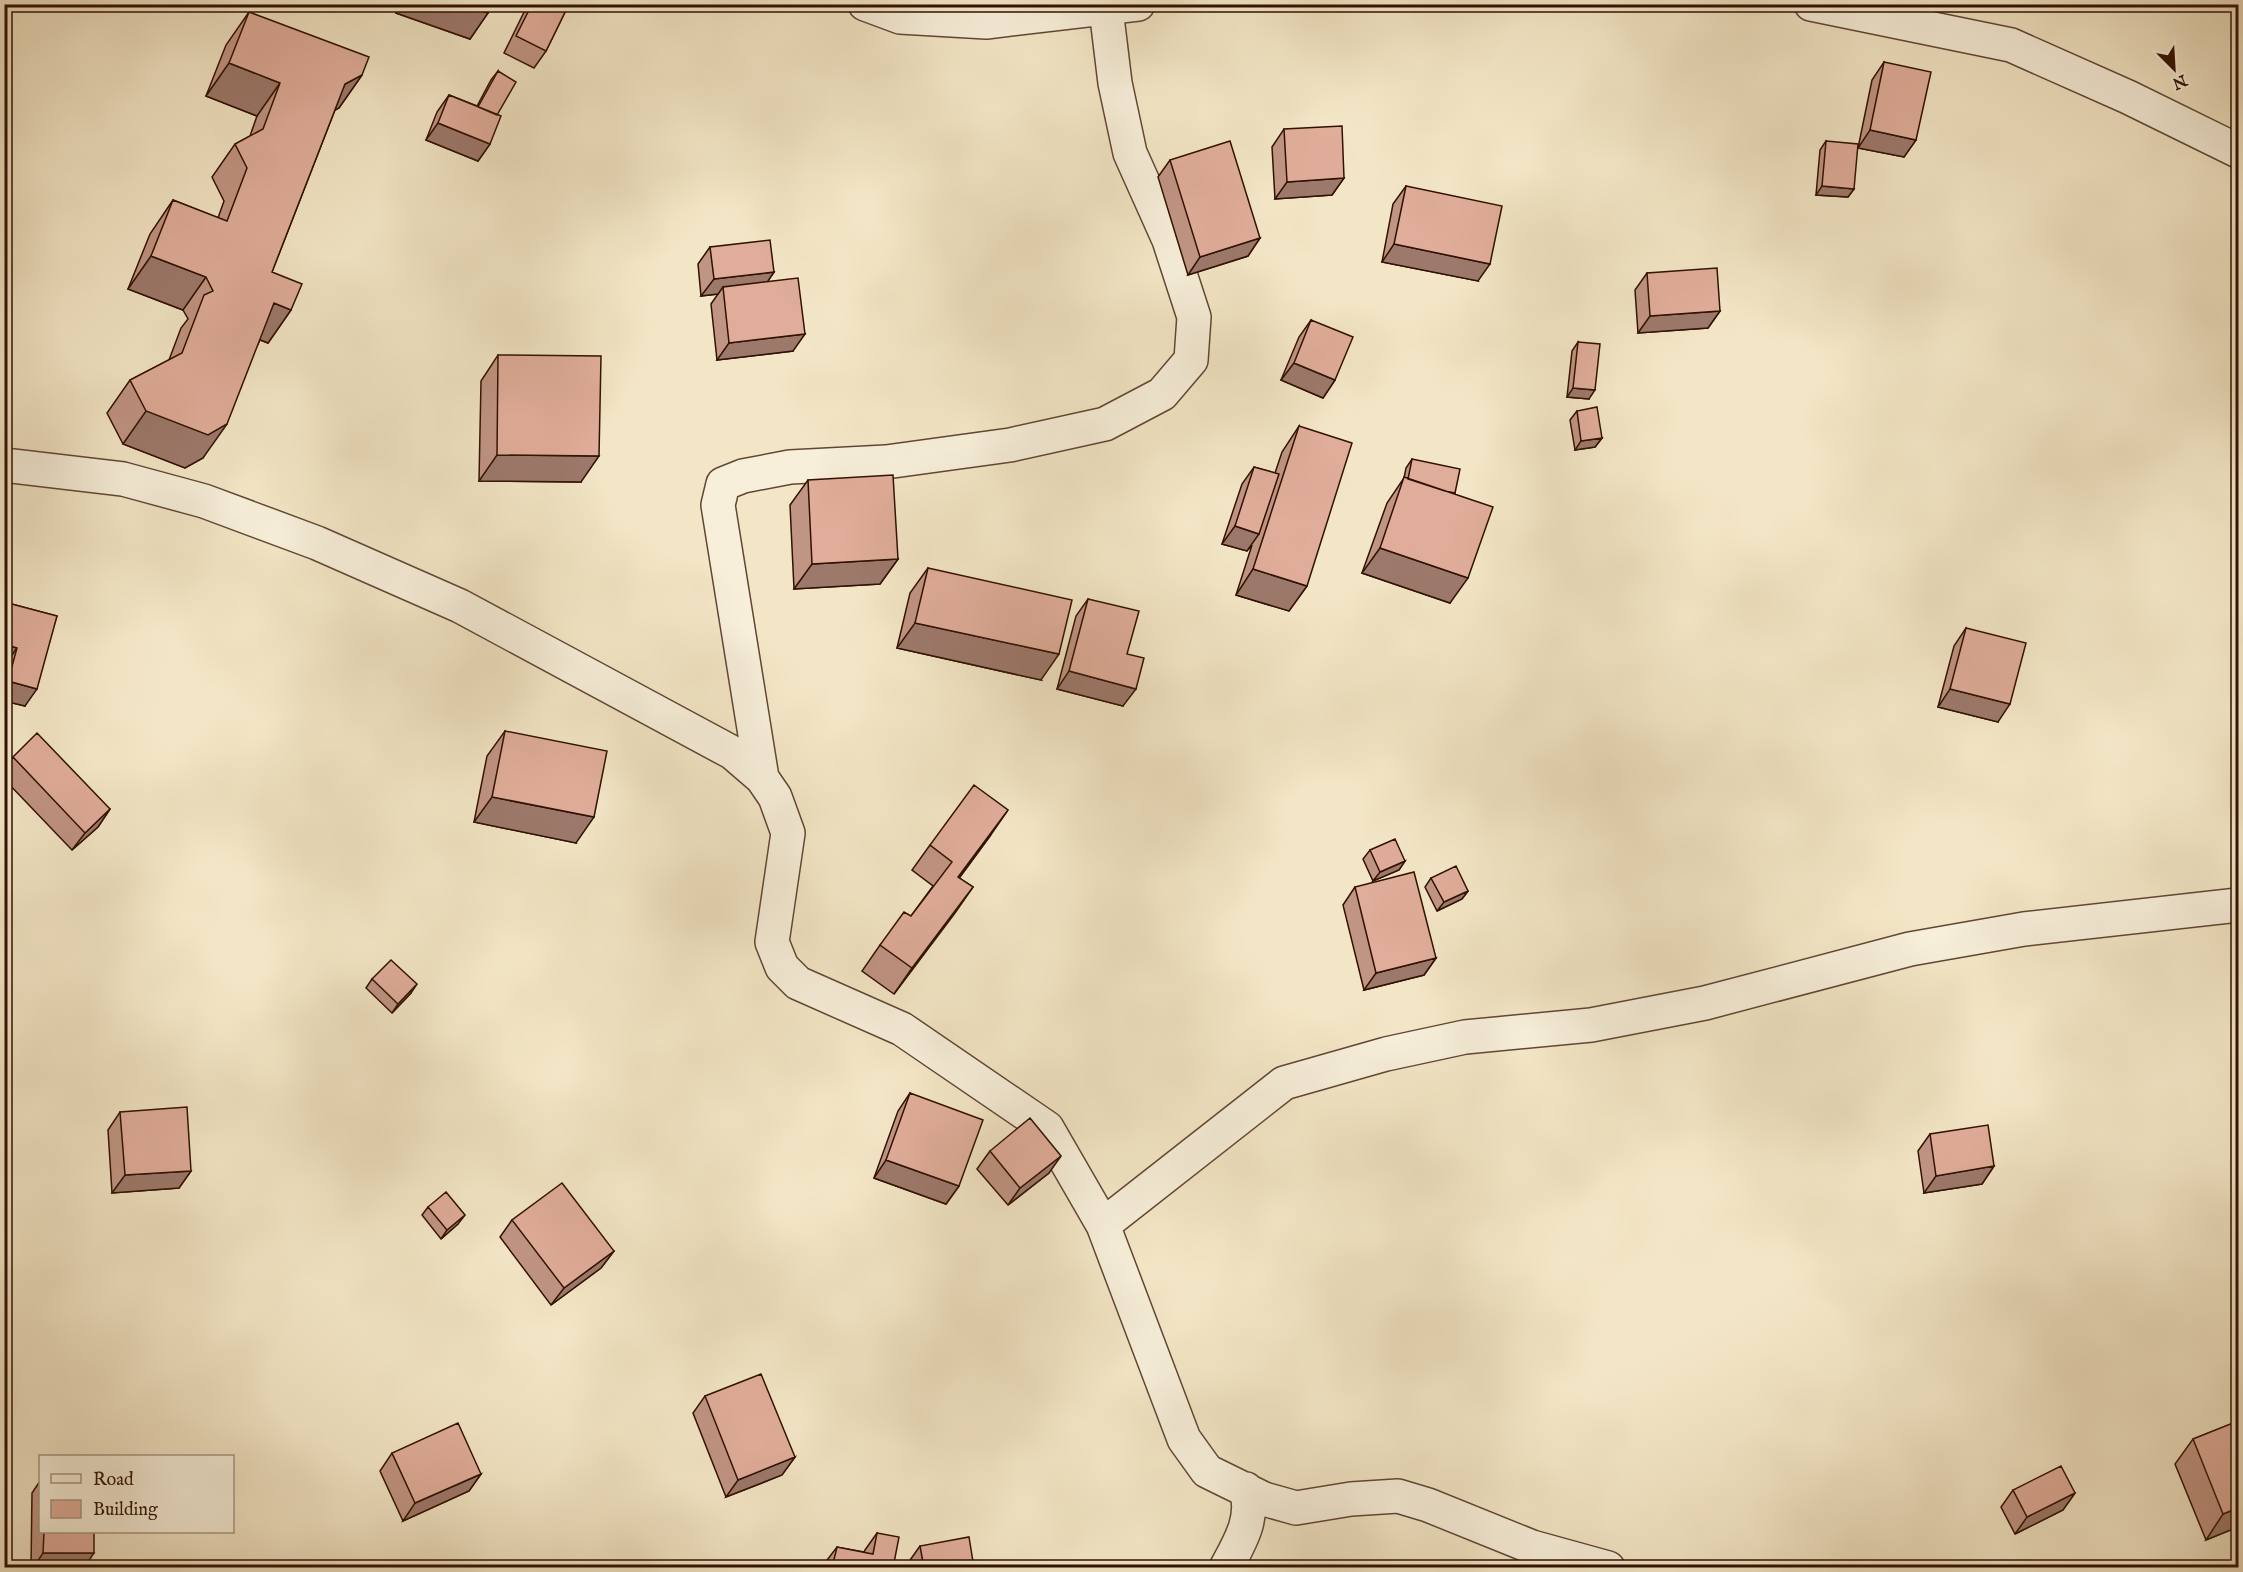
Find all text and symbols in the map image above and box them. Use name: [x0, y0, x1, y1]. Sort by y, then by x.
north arrow: [2144, 39, 2204, 99]
text: N: [2169, 69, 2191, 93]
legend: [39, 1455, 234, 1533]
text: Road: [93, 1469, 134, 1492]
text: Building: [93, 1499, 158, 1522]

